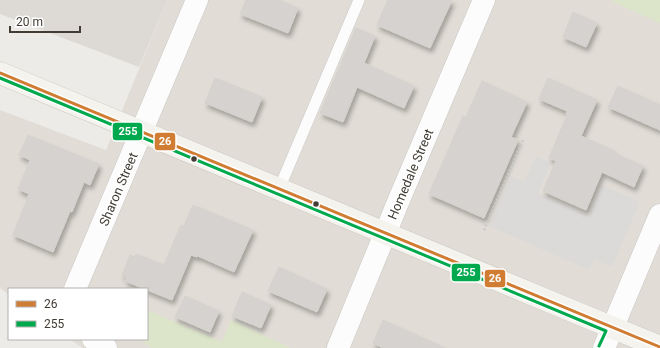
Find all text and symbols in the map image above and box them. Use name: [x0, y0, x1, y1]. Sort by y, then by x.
scale bar: [10, 8, 80, 34]
text: 20 m: [16, 15, 43, 29]
line badge: 255: [112, 122, 143, 141]
text: 255: [119, 125, 137, 138]
street label: Homedale Street: [385, 127, 436, 222]
line badge: 26: [154, 132, 176, 151]
text: 26: [159, 135, 171, 148]
street label: Sharon Street: [96, 150, 141, 228]
unlabelled marker: [189, 154, 199, 164]
unlabelled marker: [311, 199, 321, 209]
line badge: 255: [451, 263, 481, 282]
text: 255: [457, 266, 475, 279]
line badge: 26: [484, 269, 506, 288]
text: 26: [489, 272, 501, 285]
legend: [8, 288, 148, 340]
text: 26: [44, 297, 58, 311]
text: 255: [44, 317, 64, 331]

